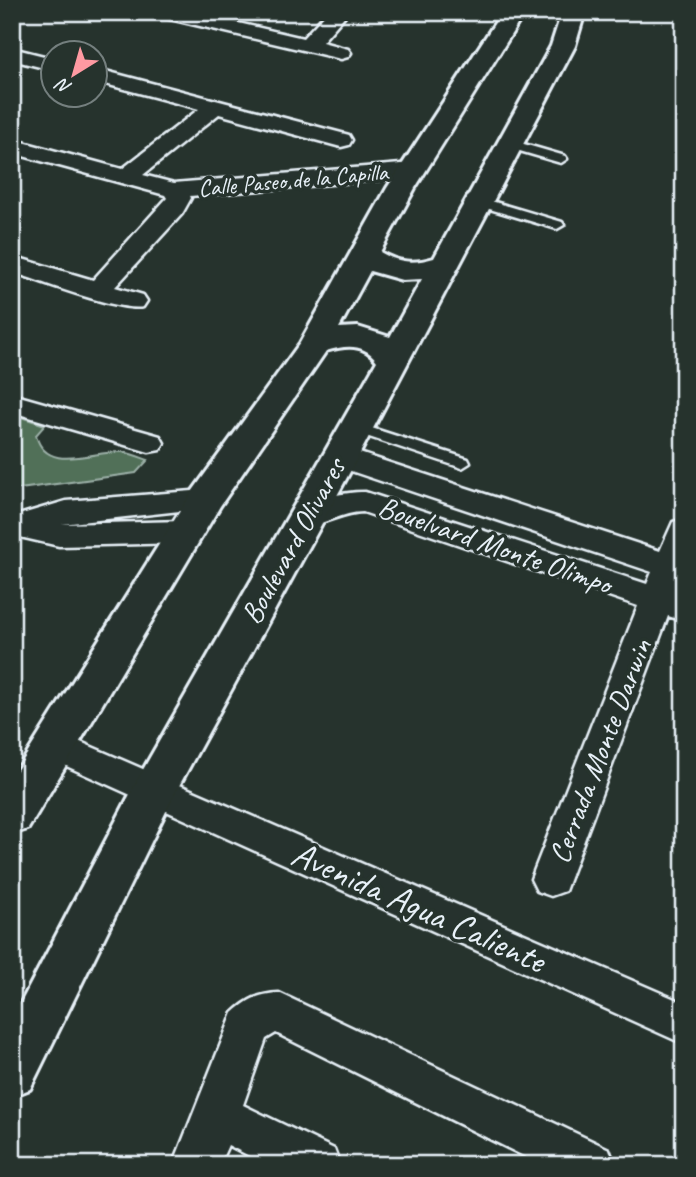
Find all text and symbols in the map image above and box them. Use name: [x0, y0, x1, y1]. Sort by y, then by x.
north arrow: [38, 38, 108, 108]
text: N: [50, 72, 76, 100]
street label: Calle Paseo de la Capilla: [197, 157, 391, 203]
street label: Boulevard Olivares: [232, 449, 355, 630]
street label: Bouelvard Monte Olimpo: [373, 487, 620, 604]
street label: Cerrada Monte Darwin: [540, 633, 660, 868]
street label: Avenida Agua Caliente: [285, 830, 555, 984]

